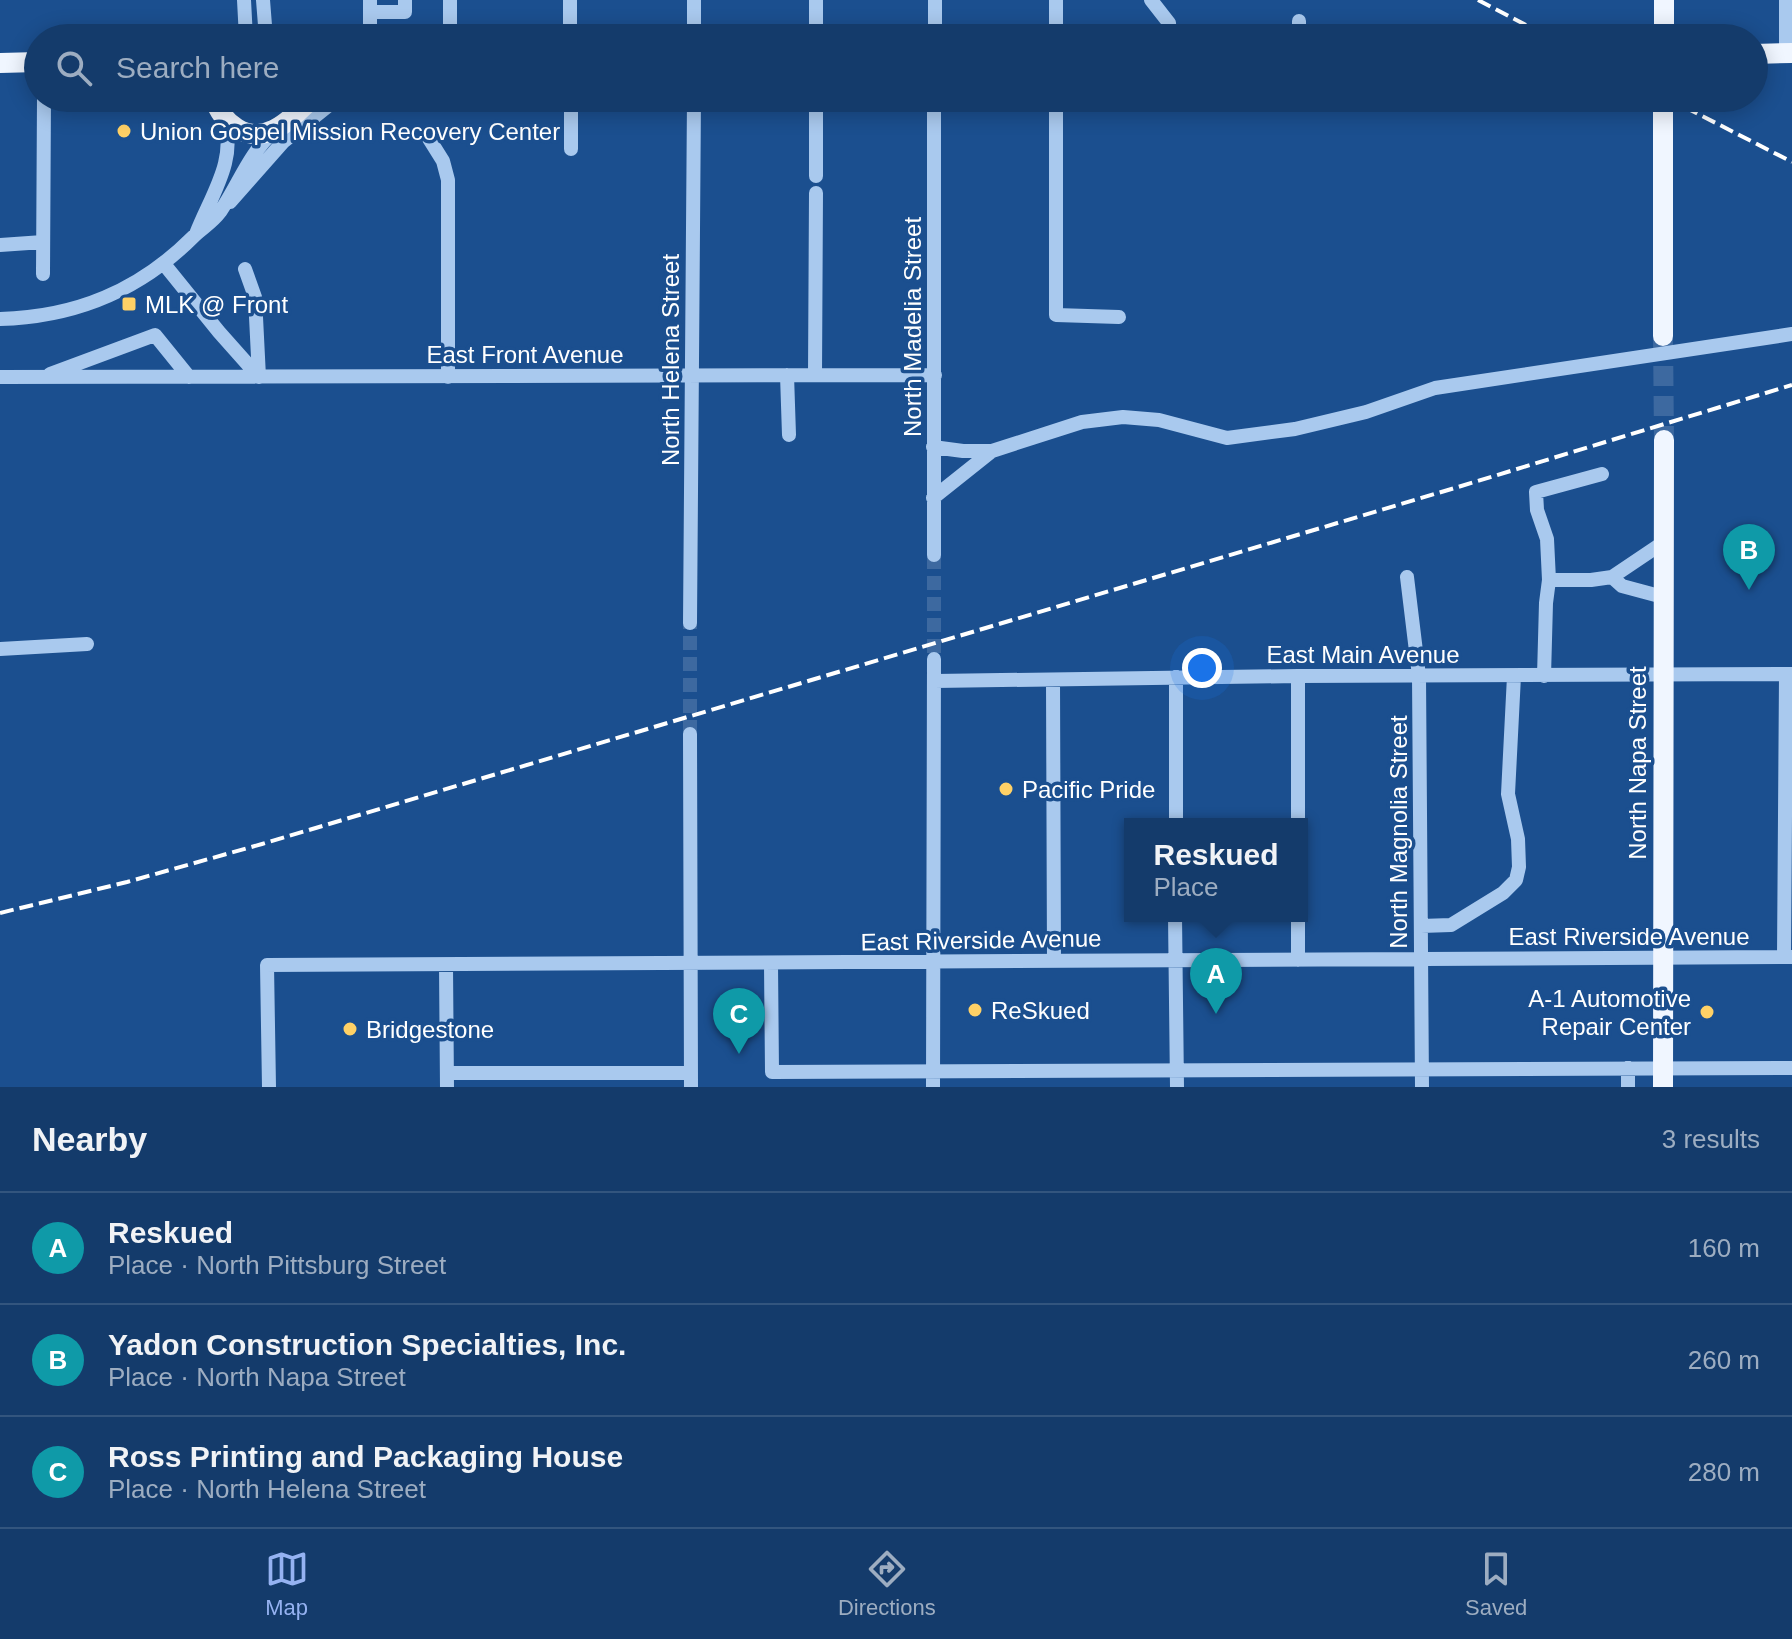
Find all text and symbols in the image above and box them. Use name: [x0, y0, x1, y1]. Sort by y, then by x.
search box: [24, 24, 1768, 112]
icon: search: [52, 46, 96, 90]
text: Search here: [116, 51, 279, 84]
place label: Union Gospel Mission Recovery Center: [140, 118, 560, 145]
marker: Union Gospel Mission Recovery Center: [115, 122, 133, 140]
street label: North Madelia Street: [899, 217, 926, 437]
street label: North Helena Street: [657, 254, 684, 466]
place label: MLK @ Front: [145, 291, 288, 318]
marker: MLK @ Front: [120, 295, 138, 313]
street label: East Front Avenue: [426, 341, 624, 368]
pin: B: [1723, 524, 1775, 590]
street label: East Main Avenue: [1266, 641, 1460, 668]
your location: [1182, 648, 1222, 688]
street label: North Napa Street: [1624, 666, 1651, 860]
street label: North Magnolia Street: [1385, 715, 1412, 949]
place label: Pacific Pride: [1022, 776, 1155, 803]
marker: Pacific Pride: [997, 780, 1015, 798]
popup: [1124, 818, 1308, 922]
text: Reskued: [1153, 838, 1279, 871]
text: Place: [1153, 872, 1219, 902]
street label: East Riverside Avenue: [1508, 923, 1750, 950]
street label: East Riverside Avenue: [860, 924, 1102, 956]
pin: A: [1190, 948, 1242, 1014]
place label: A-1 Automotive Repair Center: [1528, 985, 1691, 1040]
pin: C: [713, 988, 765, 1054]
place label: ReSkued: [991, 997, 1090, 1024]
marker: ReSkued: [966, 1001, 984, 1019]
marker: A-1 Automotive Repair Center: [1698, 1003, 1716, 1021]
place label: Bridgestone: [366, 1016, 494, 1043]
marker: Bridgestone: [341, 1020, 359, 1038]
text: Nearby: [32, 1120, 147, 1158]
text: 3 results: [1662, 1124, 1760, 1154]
text: Reskued: [108, 1216, 233, 1249]
text: A: [49, 1233, 67, 1263]
text: 160 m: [1688, 1233, 1760, 1263]
text: Place · North Pittsburg Street: [108, 1250, 446, 1280]
text: Yadon Construction Specialties, Inc.: [108, 1328, 626, 1361]
text: B: [49, 1345, 67, 1375]
text: 260 m: [1688, 1345, 1760, 1375]
text: Place · North Napa Street: [108, 1362, 406, 1392]
text: Ross Printing and Packaging House: [108, 1440, 623, 1473]
text: C: [49, 1457, 67, 1487]
text: 280 m: [1688, 1457, 1760, 1487]
text: Place · North Helena Street: [108, 1474, 426, 1504]
tab: Map: [265, 1547, 309, 1621]
tab: Directions: [838, 1547, 936, 1621]
tab: Saved: [1465, 1547, 1527, 1621]

